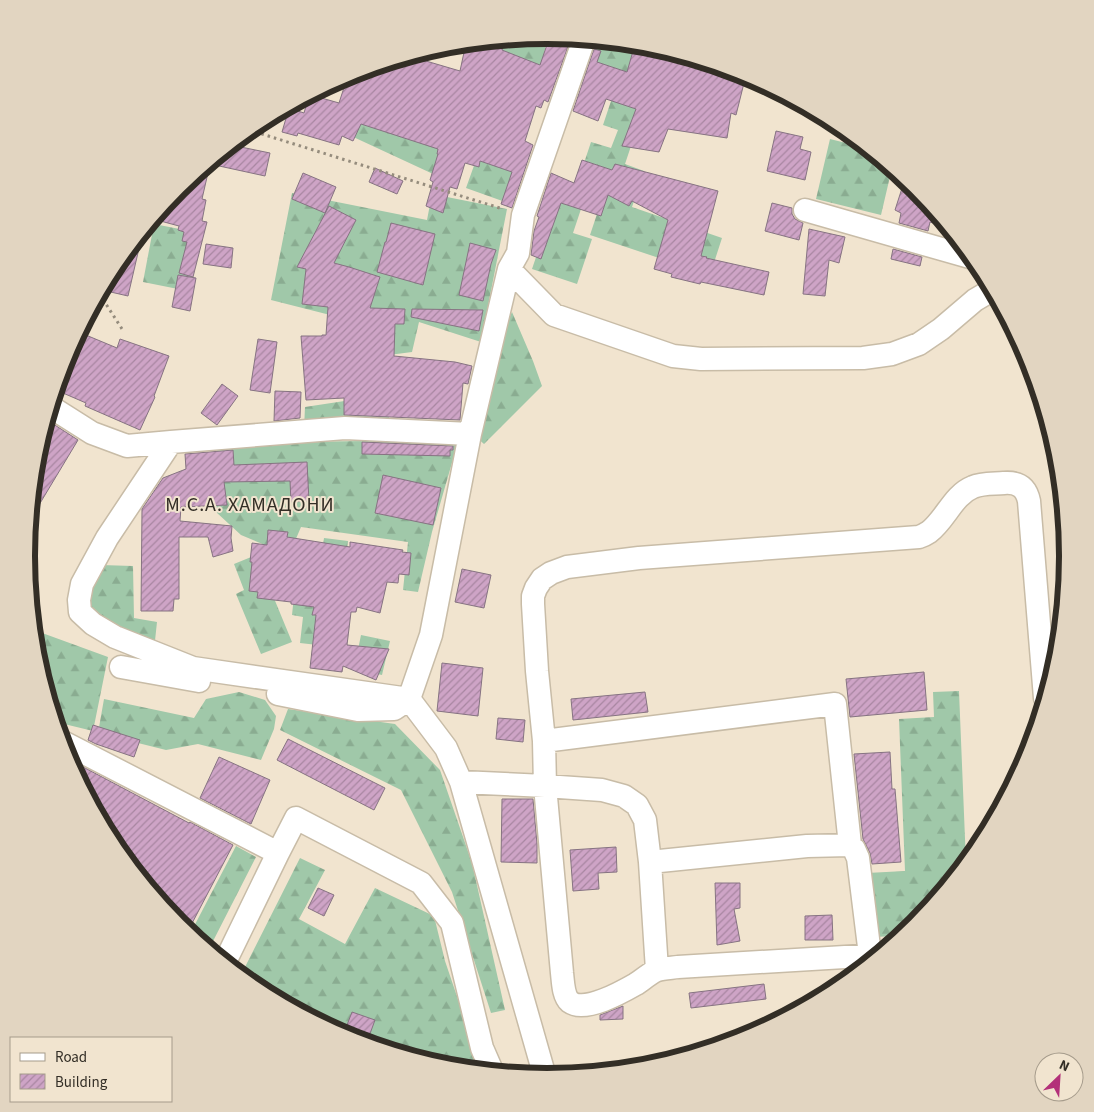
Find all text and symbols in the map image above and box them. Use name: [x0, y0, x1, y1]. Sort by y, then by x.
district label: М.С.А. ХАМАДОНИ: [165, 491, 335, 519]
legend: [10, 1037, 172, 1102]
text: Road: [55, 1047, 87, 1068]
north arrow: [1034, 1052, 1084, 1102]
text: N: [1056, 1055, 1073, 1077]
text: Building: [55, 1072, 108, 1093]

